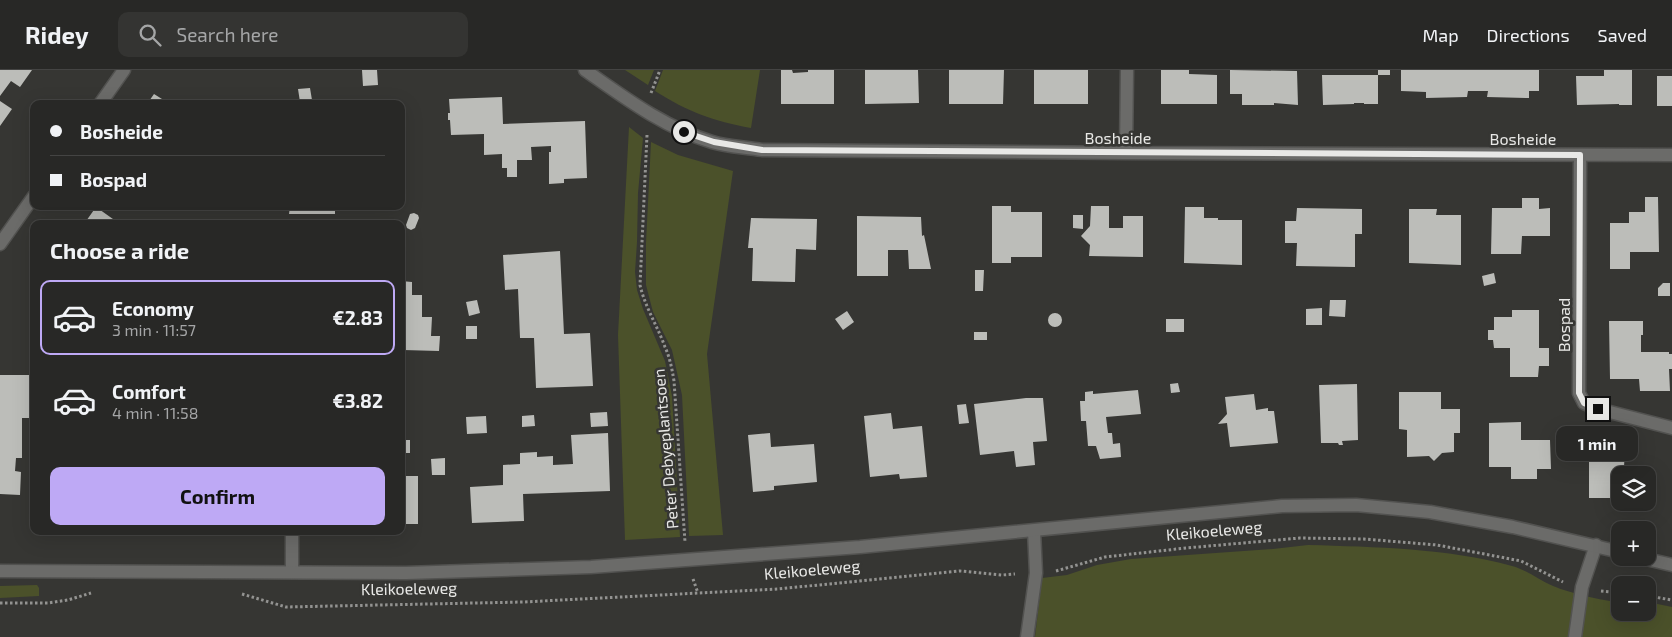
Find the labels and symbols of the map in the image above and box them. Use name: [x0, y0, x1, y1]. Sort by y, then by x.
route start: [673, 121, 695, 143]
street label: Bosheide: [1085, 128, 1151, 147]
street label: Bosheide: [1490, 129, 1556, 148]
street label: Bospad: [1554, 298, 1573, 352]
street label: Peter Debyeplantsoen: [649, 368, 681, 530]
route end: [1587, 398, 1609, 420]
callout: 1 min: [1557, 426, 1639, 462]
street label: Kleikoeleweg: [1165, 516, 1263, 544]
street label: Kleikoeleweg: [763, 555, 861, 583]
street label: Kleikoeleweg: [361, 578, 457, 598]

